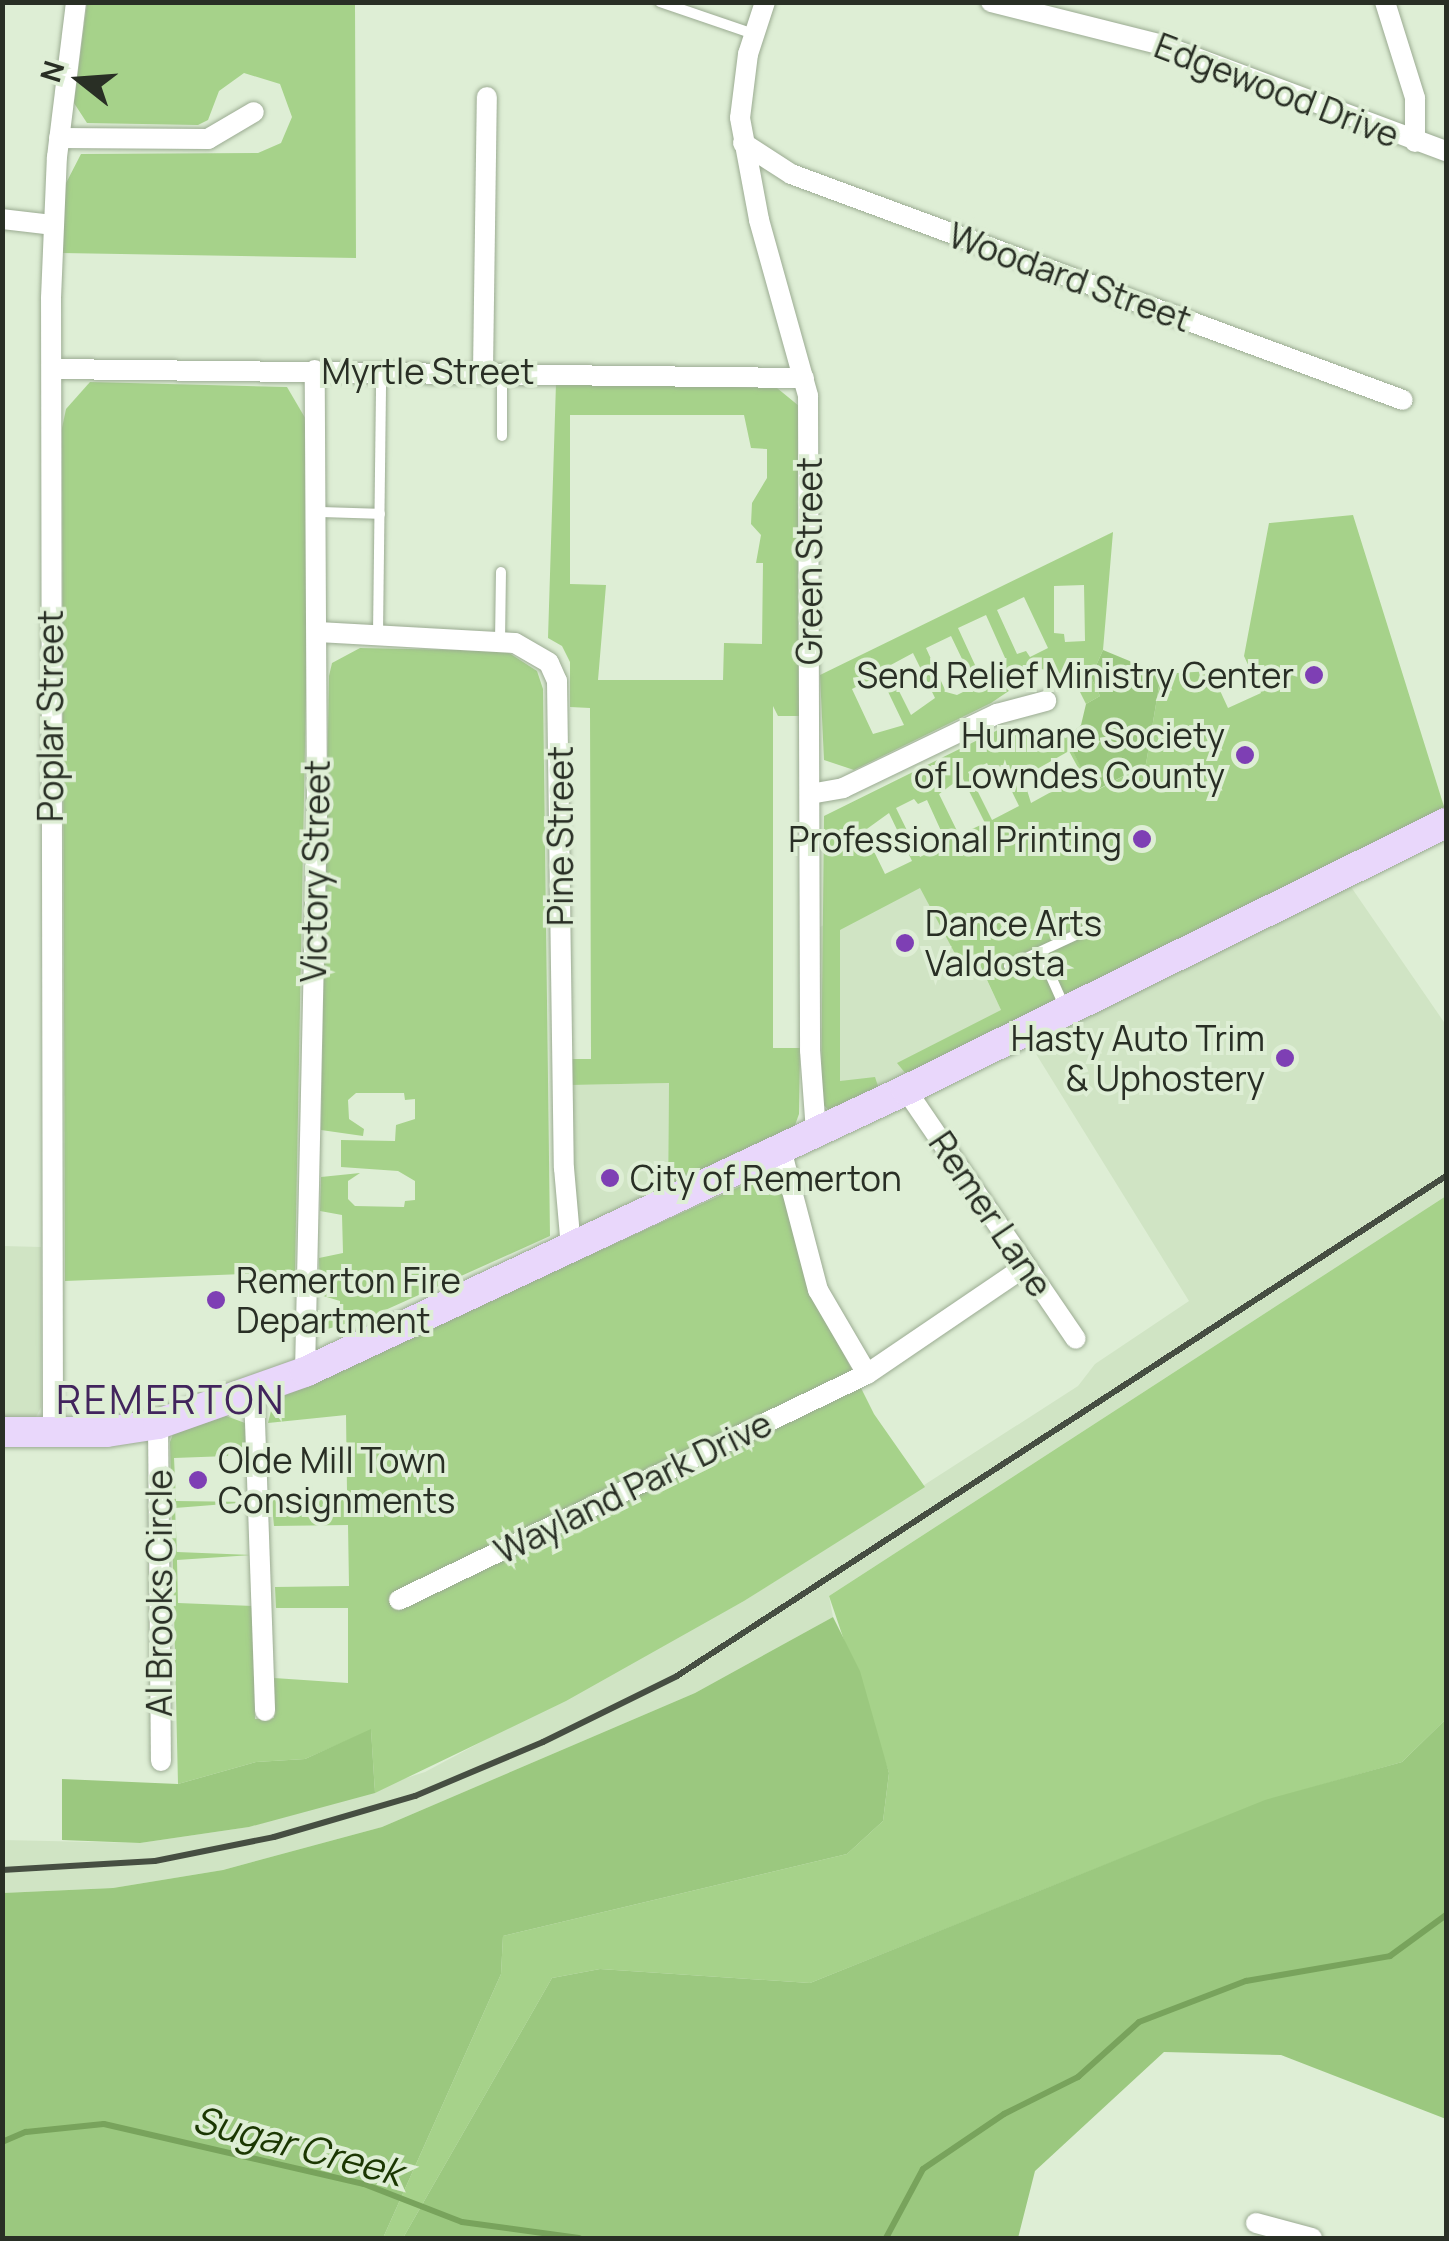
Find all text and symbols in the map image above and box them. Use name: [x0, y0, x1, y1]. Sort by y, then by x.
street label: Edgewood Drive: [1149, 24, 1405, 156]
north arrow: [30, 30, 130, 130]
text: N: [30, 56, 72, 86]
street label: Woodard Street: [943, 214, 1197, 340]
street label: Myrtle Street: [322, 350, 534, 392]
street label: Green Street: [788, 457, 830, 665]
street label: Poplar Street: [29, 610, 71, 822]
place label: Send Relief Ministry Center: [856, 654, 1294, 696]
marker: Send Relief Ministry Center: [1303, 664, 1325, 686]
place label: Humane Society of Lowndes County: [914, 714, 1225, 796]
marker: Humane Society of Lowndes County: [1234, 744, 1256, 766]
street label: Pine Street: [539, 746, 581, 926]
street label: Victory Street: [292, 759, 338, 983]
place label: Professional Printing: [788, 818, 1122, 860]
marker: Professional Printing: [1131, 828, 1153, 850]
place label: Dance Arts Valdosta: [925, 902, 1102, 984]
marker: Dance Arts Valdosta: [894, 932, 916, 954]
place label: Hasty Auto Trim & Uphostery: [1011, 1017, 1265, 1099]
marker: Hasty Auto Trim & Uphostery: [1274, 1047, 1296, 1069]
street label: Remer Lane: [920, 1123, 1062, 1305]
place label: City of Remerton: [630, 1157, 902, 1199]
marker: City of Remerton: [599, 1167, 621, 1189]
place label: Remerton Fire Department: [236, 1259, 461, 1341]
marker: Remerton Fire Department: [205, 1289, 227, 1311]
district label: REMERTON: [56, 1375, 286, 1423]
street label: Wayland Park Drive: [488, 1402, 778, 1572]
place label: Olde Mill Town Consignments: [218, 1439, 455, 1521]
street label: Al Brooks Circle: [138, 1469, 180, 1717]
marker: Olde Mill Town Consignments: [187, 1469, 209, 1491]
water label: Sugar Creek: [188, 2095, 408, 2195]

